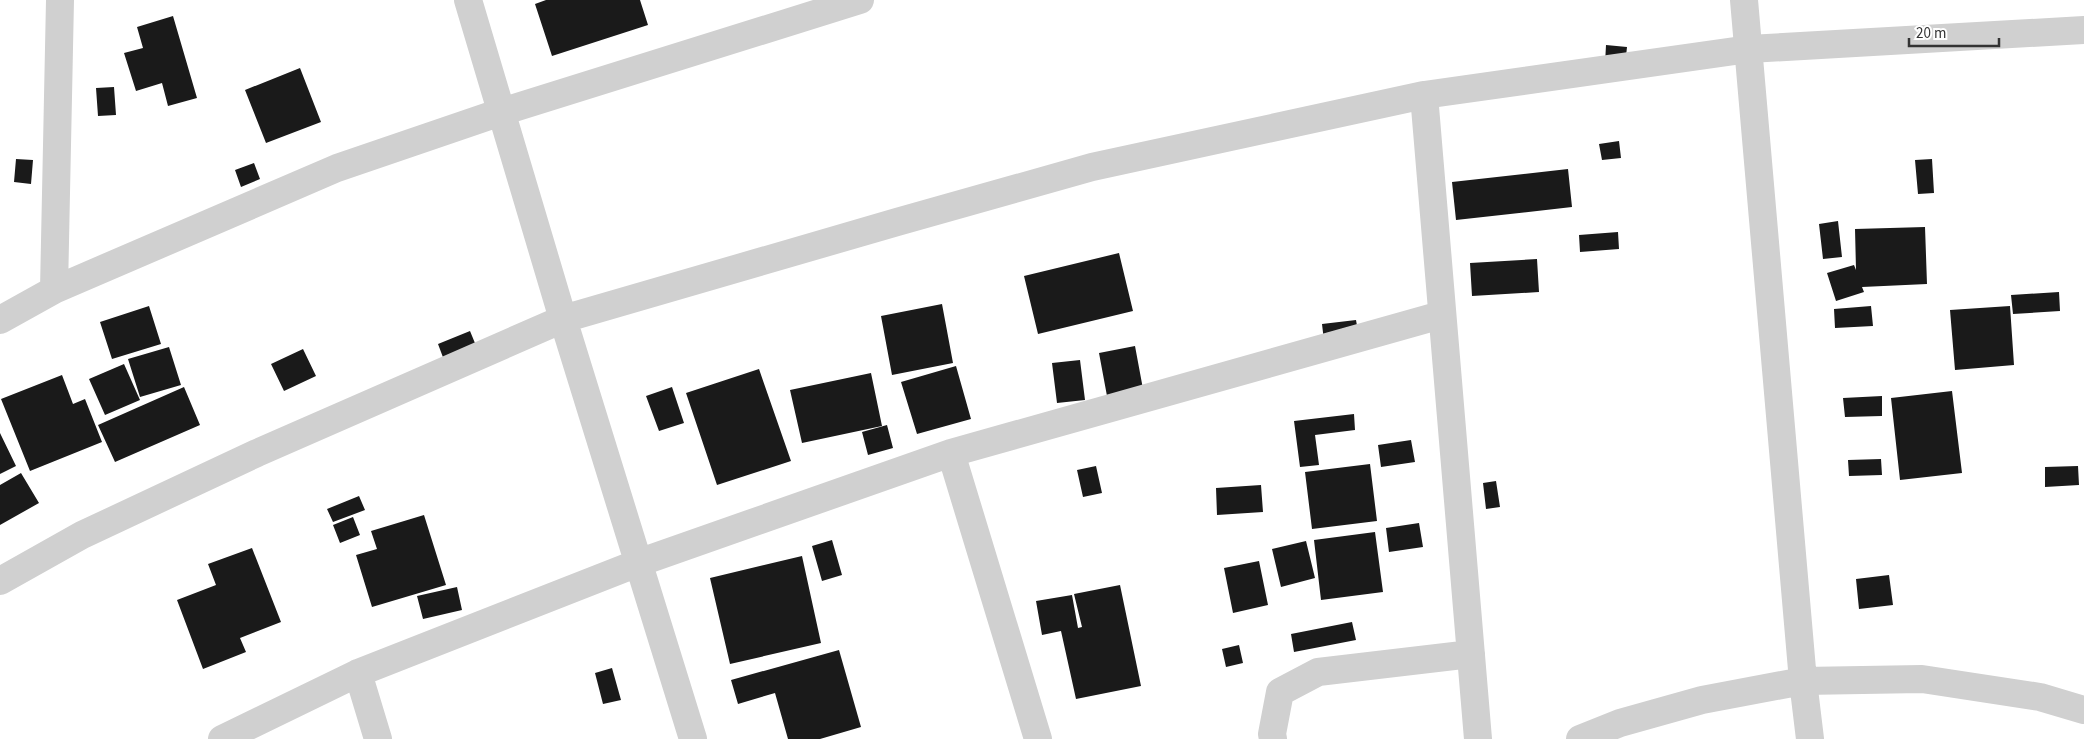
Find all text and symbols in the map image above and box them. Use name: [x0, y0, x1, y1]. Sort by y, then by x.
scale bar: [1909, 15, 1999, 47]
text: 20 m: [1916, 23, 1946, 44]

